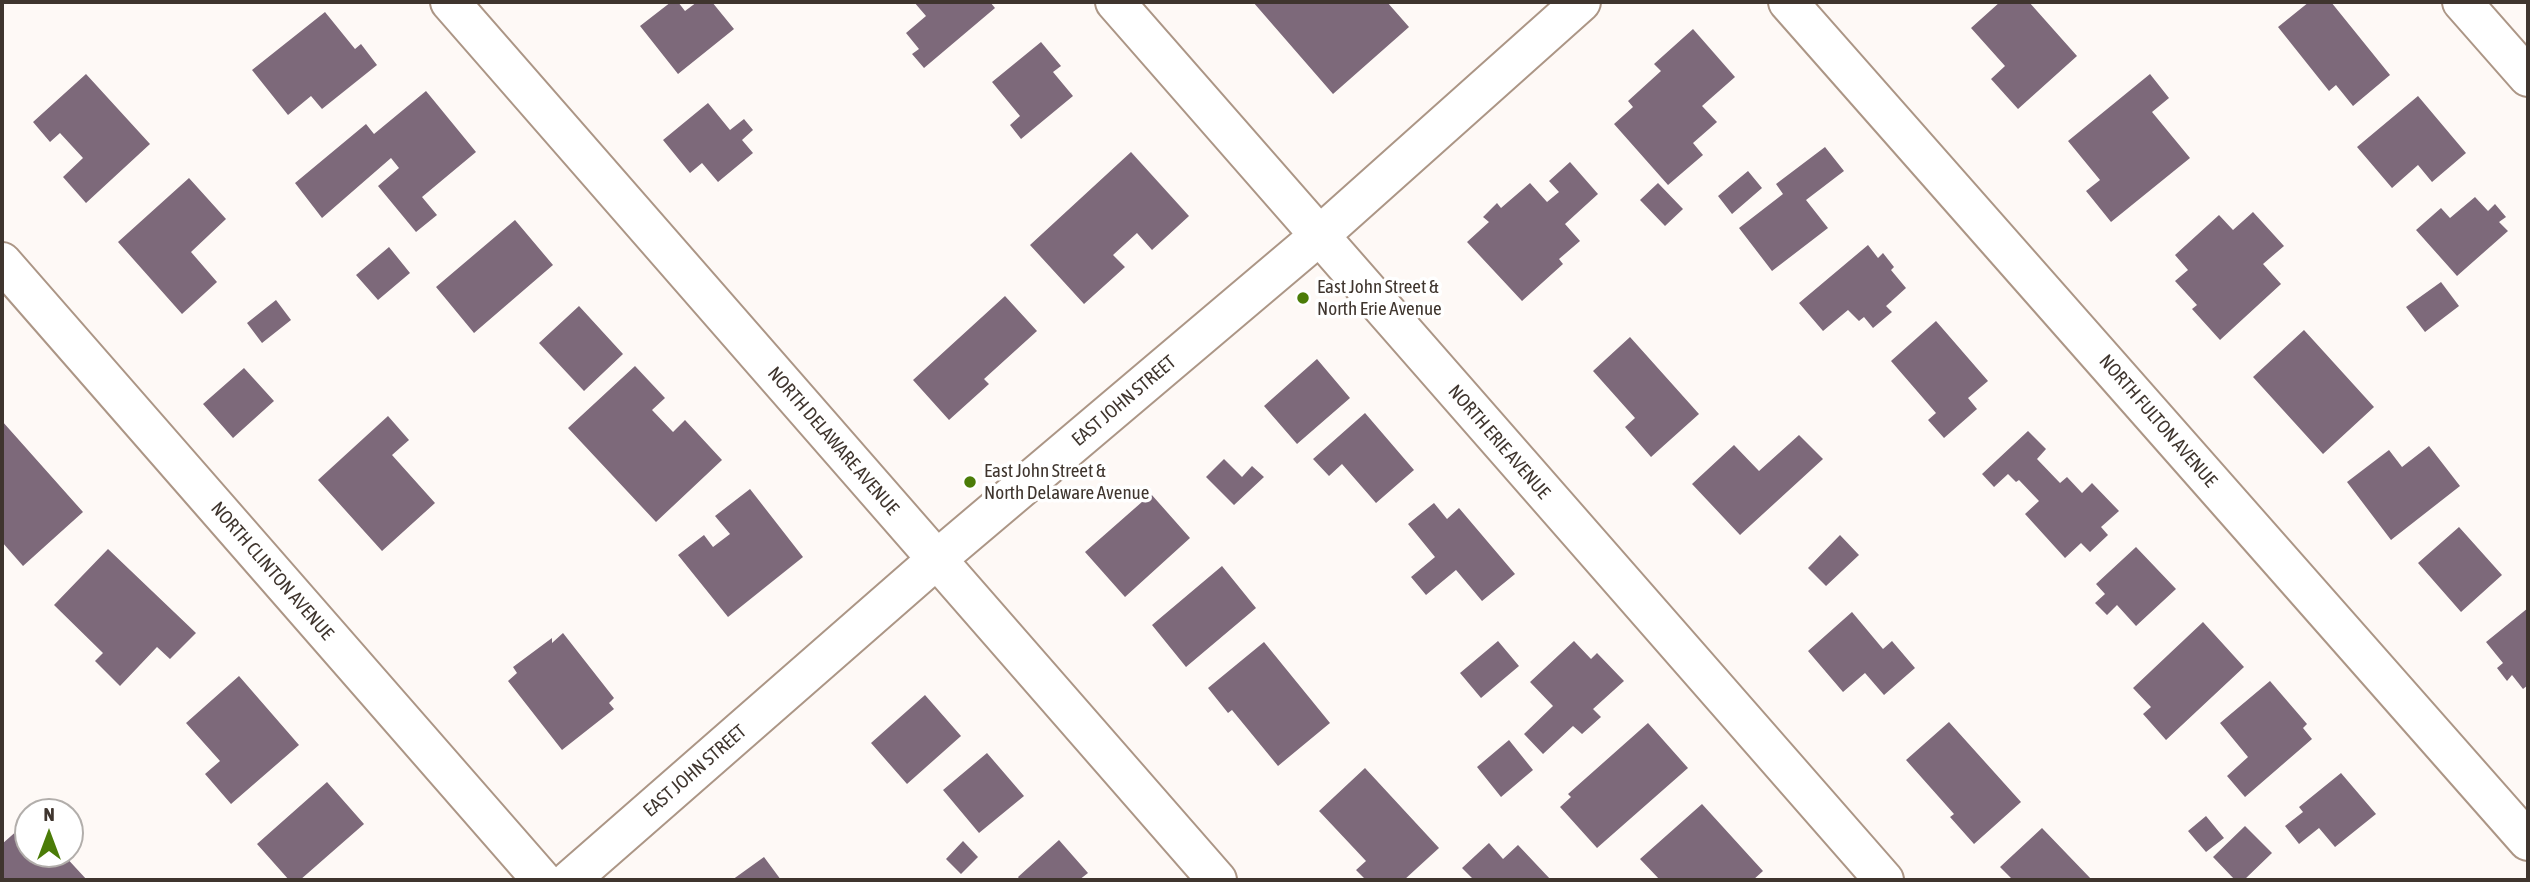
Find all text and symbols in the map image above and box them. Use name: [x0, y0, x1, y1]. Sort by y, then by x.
place label: East John Street & North Erie Avenue: [1317, 276, 1442, 320]
marker: East John Street & North Erie Avenue: [1295, 290, 1311, 306]
street label: NORTH FULTON AVENUE: [2094, 350, 2222, 492]
street label: EAST JOHN STREET: [1067, 351, 1181, 451]
street label: NORTH DELAWARE AVENUE: [763, 362, 903, 520]
street label: NORTH ERIE AVENUE: [1443, 380, 1555, 504]
place label: East John Street & North Delaware Avenue: [984, 460, 1149, 504]
marker: East John Street & North Delaware Avenue: [962, 474, 978, 490]
street label: NORTH CLINTON AVENUE: [206, 497, 338, 645]
street label: EAST JOHN STREET: [639, 720, 751, 822]
north arrow: [14, 798, 84, 868]
text: N: [43, 803, 55, 825]

